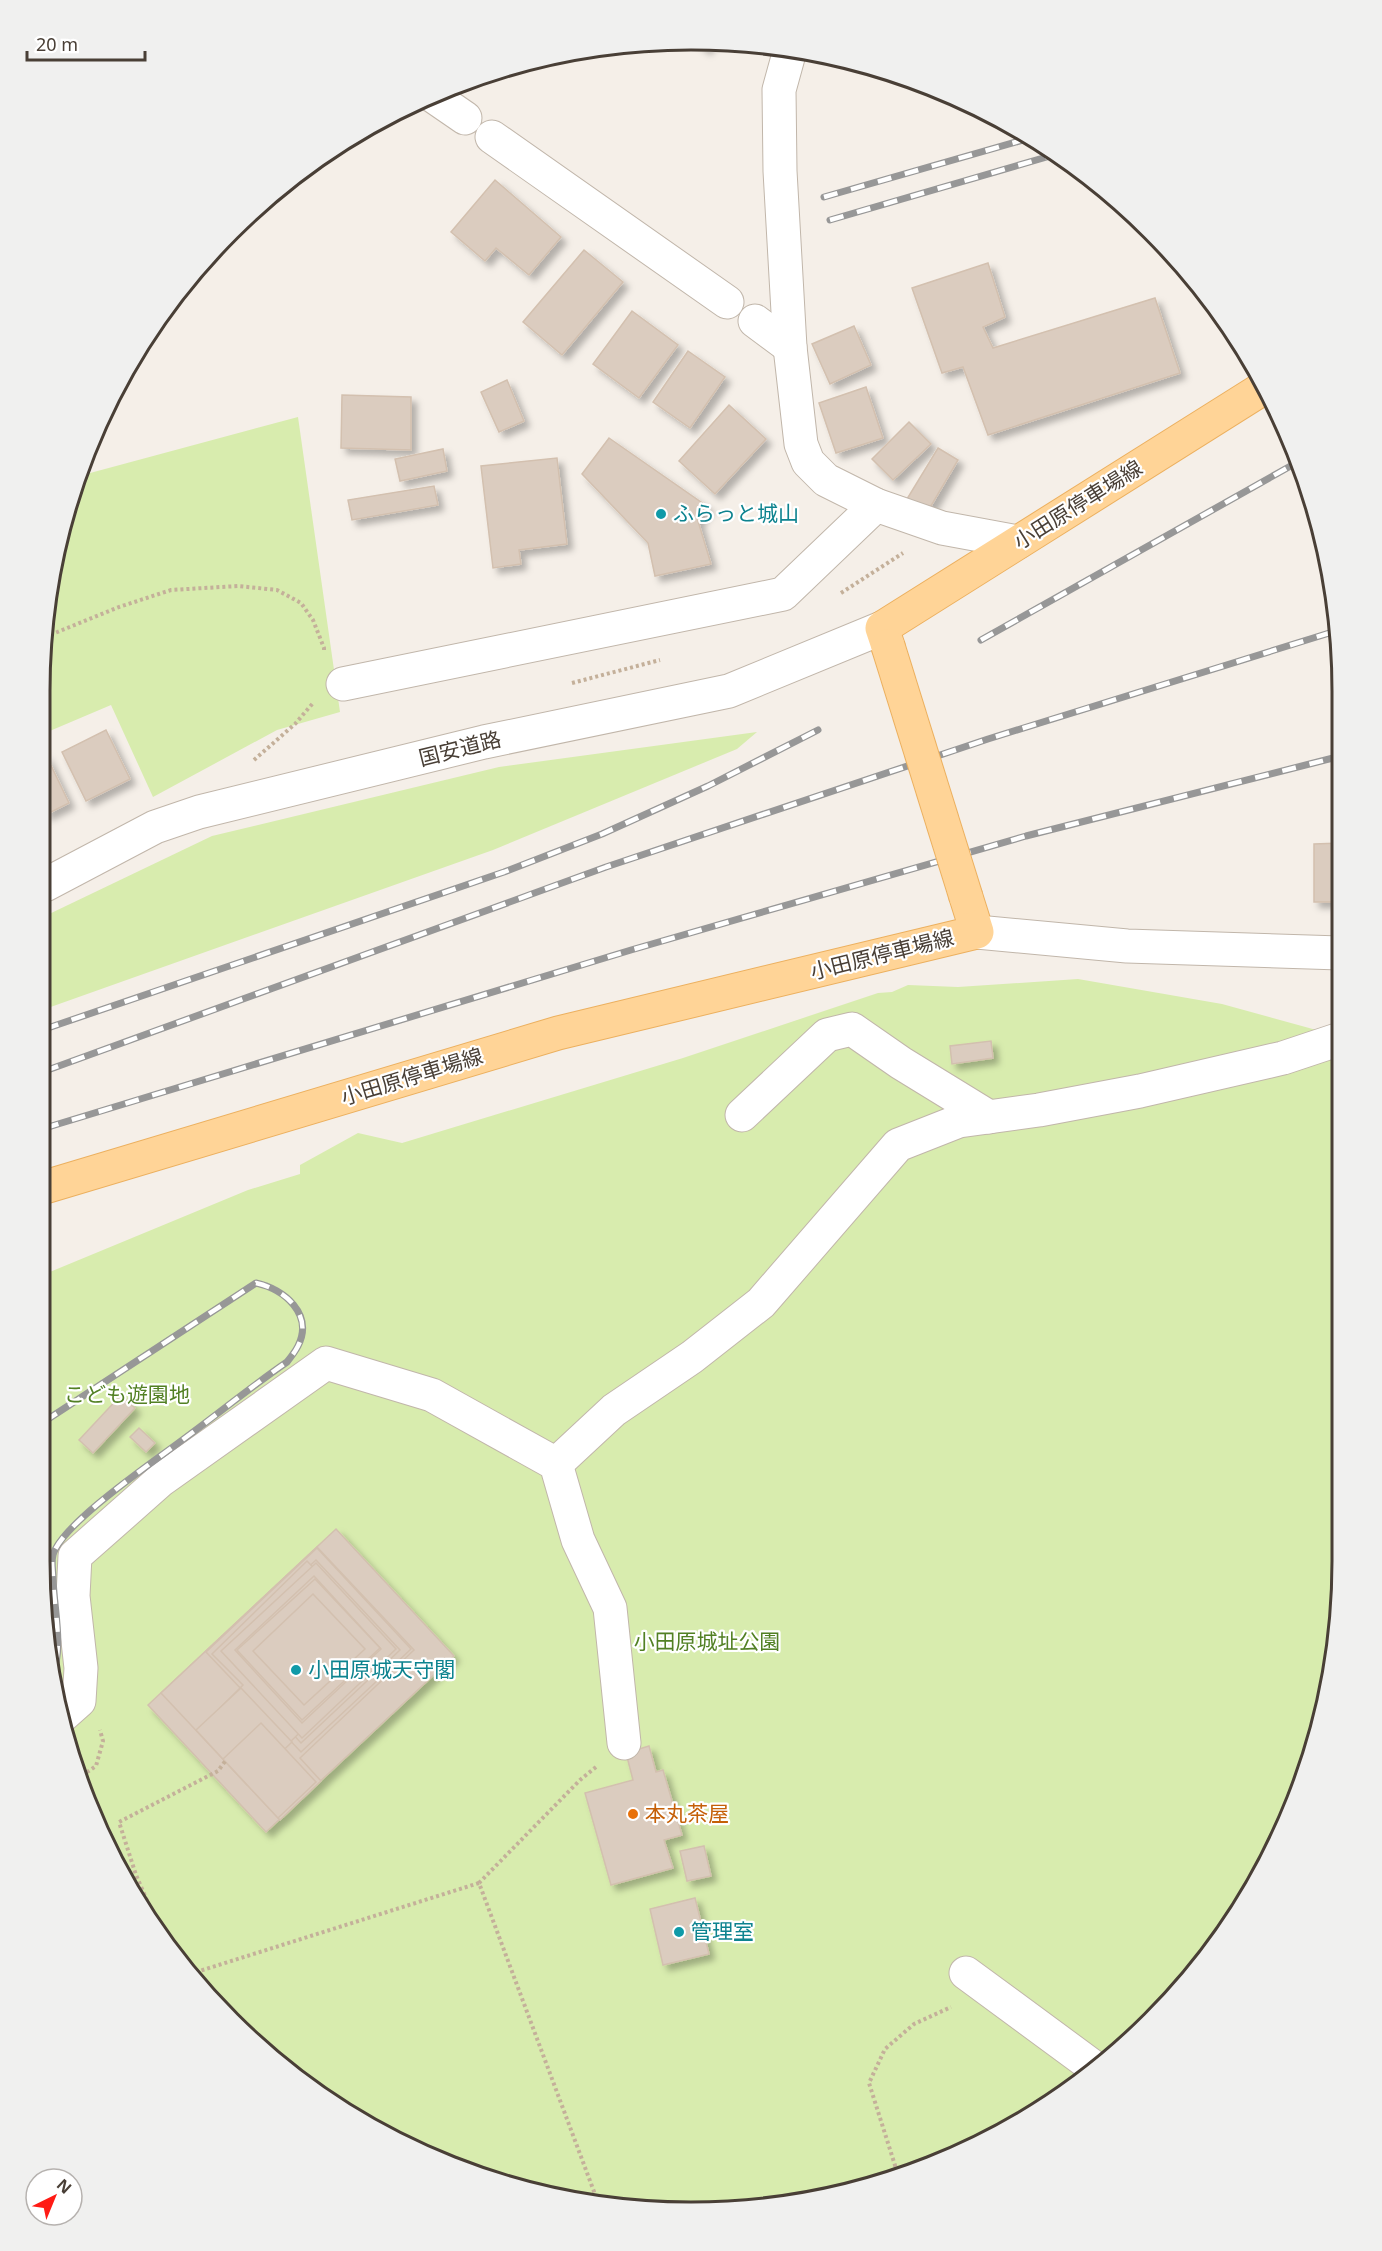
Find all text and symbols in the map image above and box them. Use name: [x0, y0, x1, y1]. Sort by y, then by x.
scale bar: [27, 24, 146, 62]
text: 20 m: [36, 32, 78, 56]
street label: 小田原停車場線: [1008, 453, 1147, 555]
place label: ふらっと城山: [673, 499, 799, 527]
marker: ふらっと城山: [654, 507, 668, 521]
street label: 国安道路: [416, 724, 504, 772]
street label: 小田原停車場線: [807, 923, 956, 985]
street label: 小田原停車場線: [337, 1041, 486, 1111]
park label: こども遊園地: [64, 1380, 190, 1408]
park label: 小田原城址公園: [634, 1627, 781, 1655]
place label: 小田原城天守閣: [308, 1655, 455, 1683]
marker: 小田原城天守閣: [289, 1663, 303, 1677]
place label: 本丸茶屋: [645, 1799, 729, 1827]
marker: 本丸茶屋: [626, 1807, 640, 1821]
place label: 管理室: [691, 1917, 754, 1945]
marker: 管理室: [672, 1925, 686, 1939]
north arrow: [24, 2167, 84, 2227]
text: N: [52, 2174, 76, 2199]

